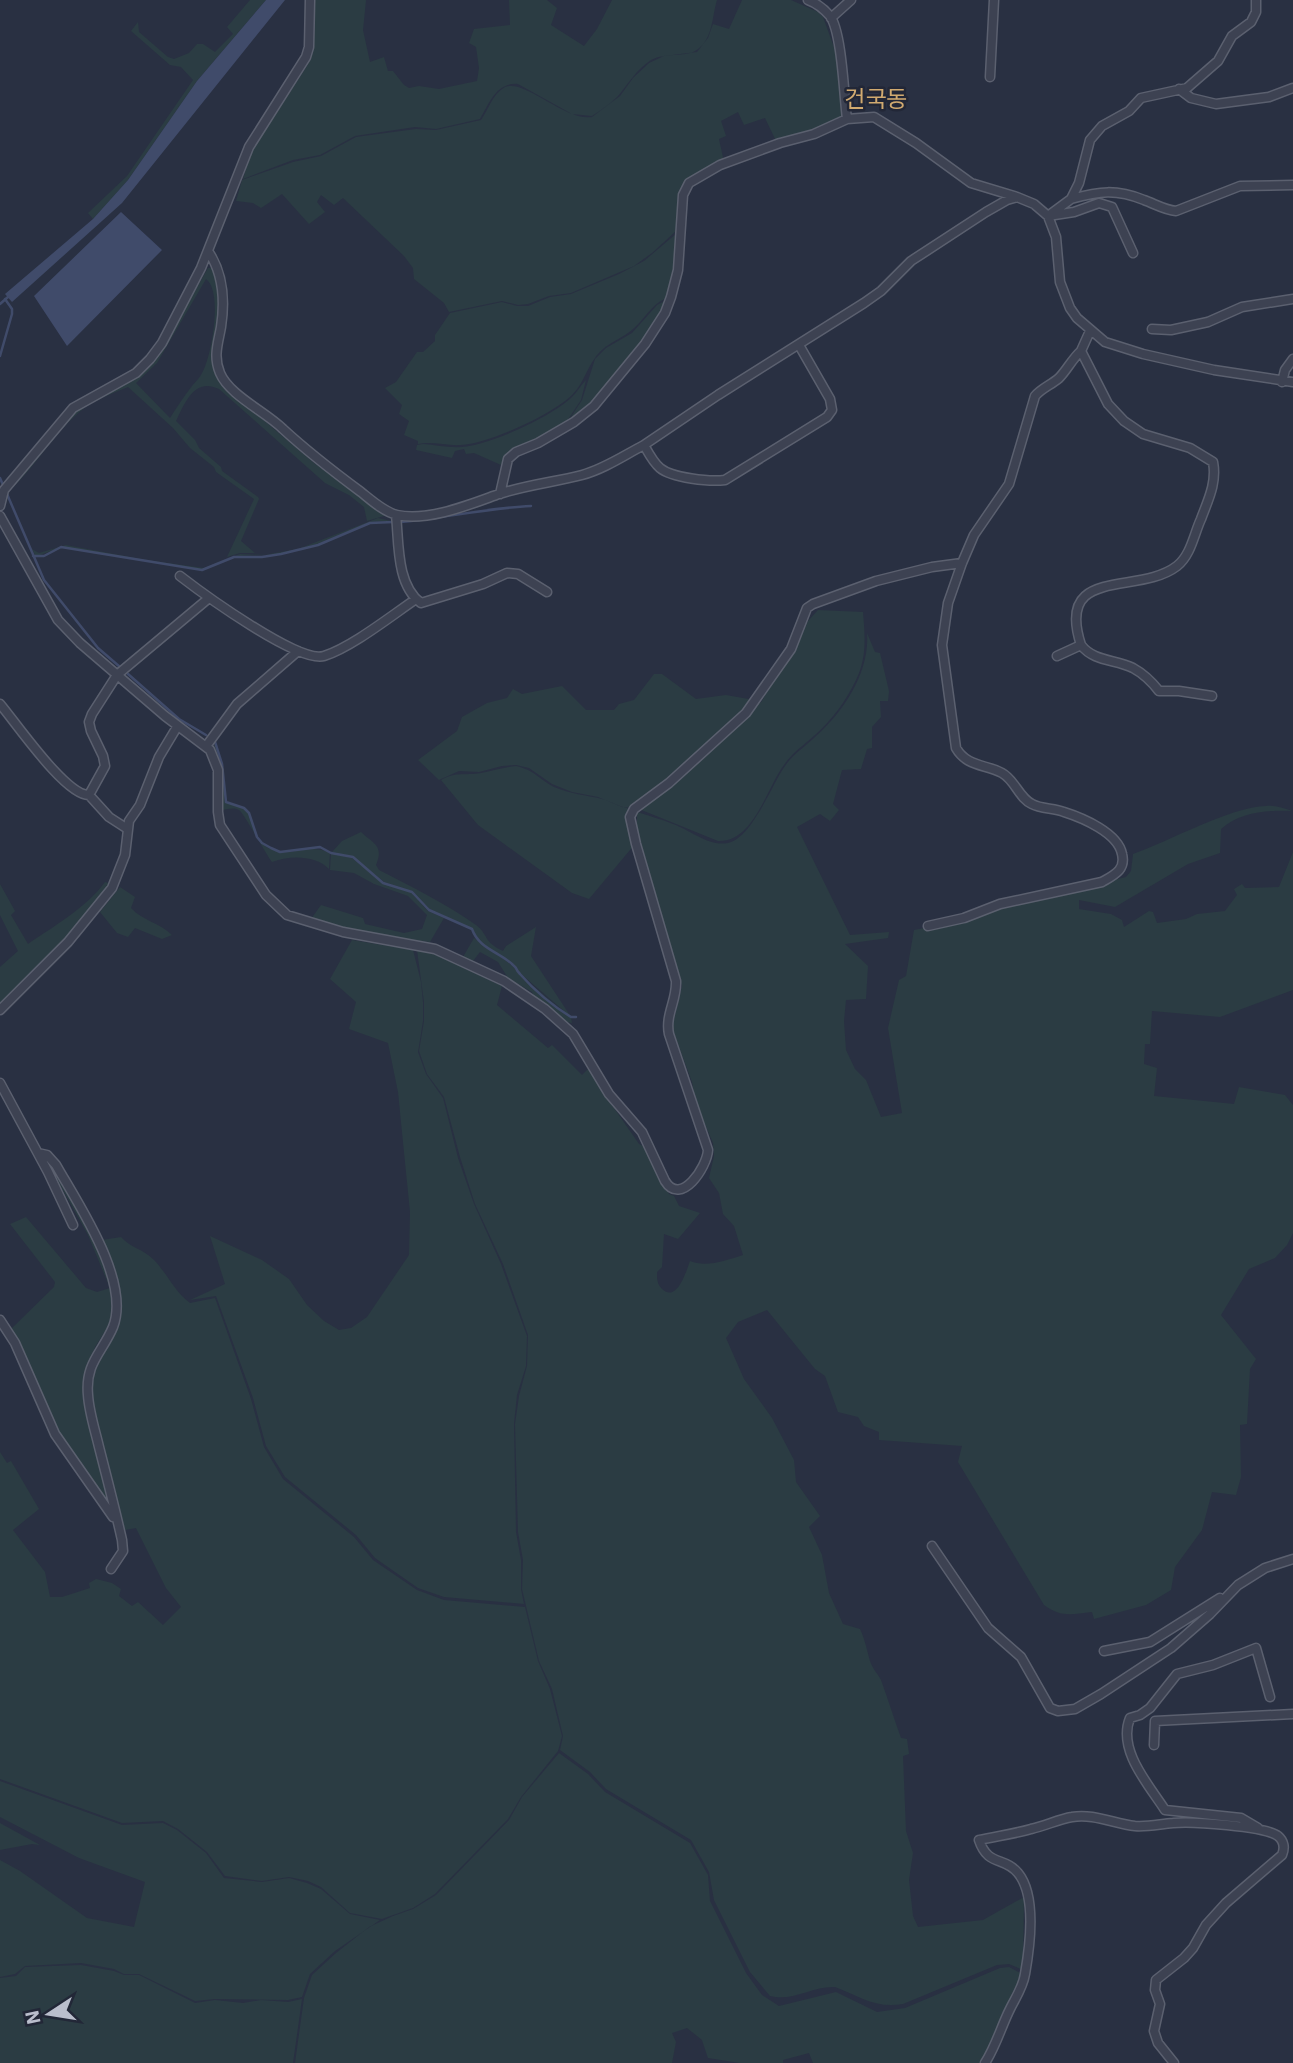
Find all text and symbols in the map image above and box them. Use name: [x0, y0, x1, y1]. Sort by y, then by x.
district label: 건국동: [844, 83, 908, 113]
north arrow: [14, 1979, 84, 2049]
text: N: [19, 2008, 46, 2027]

